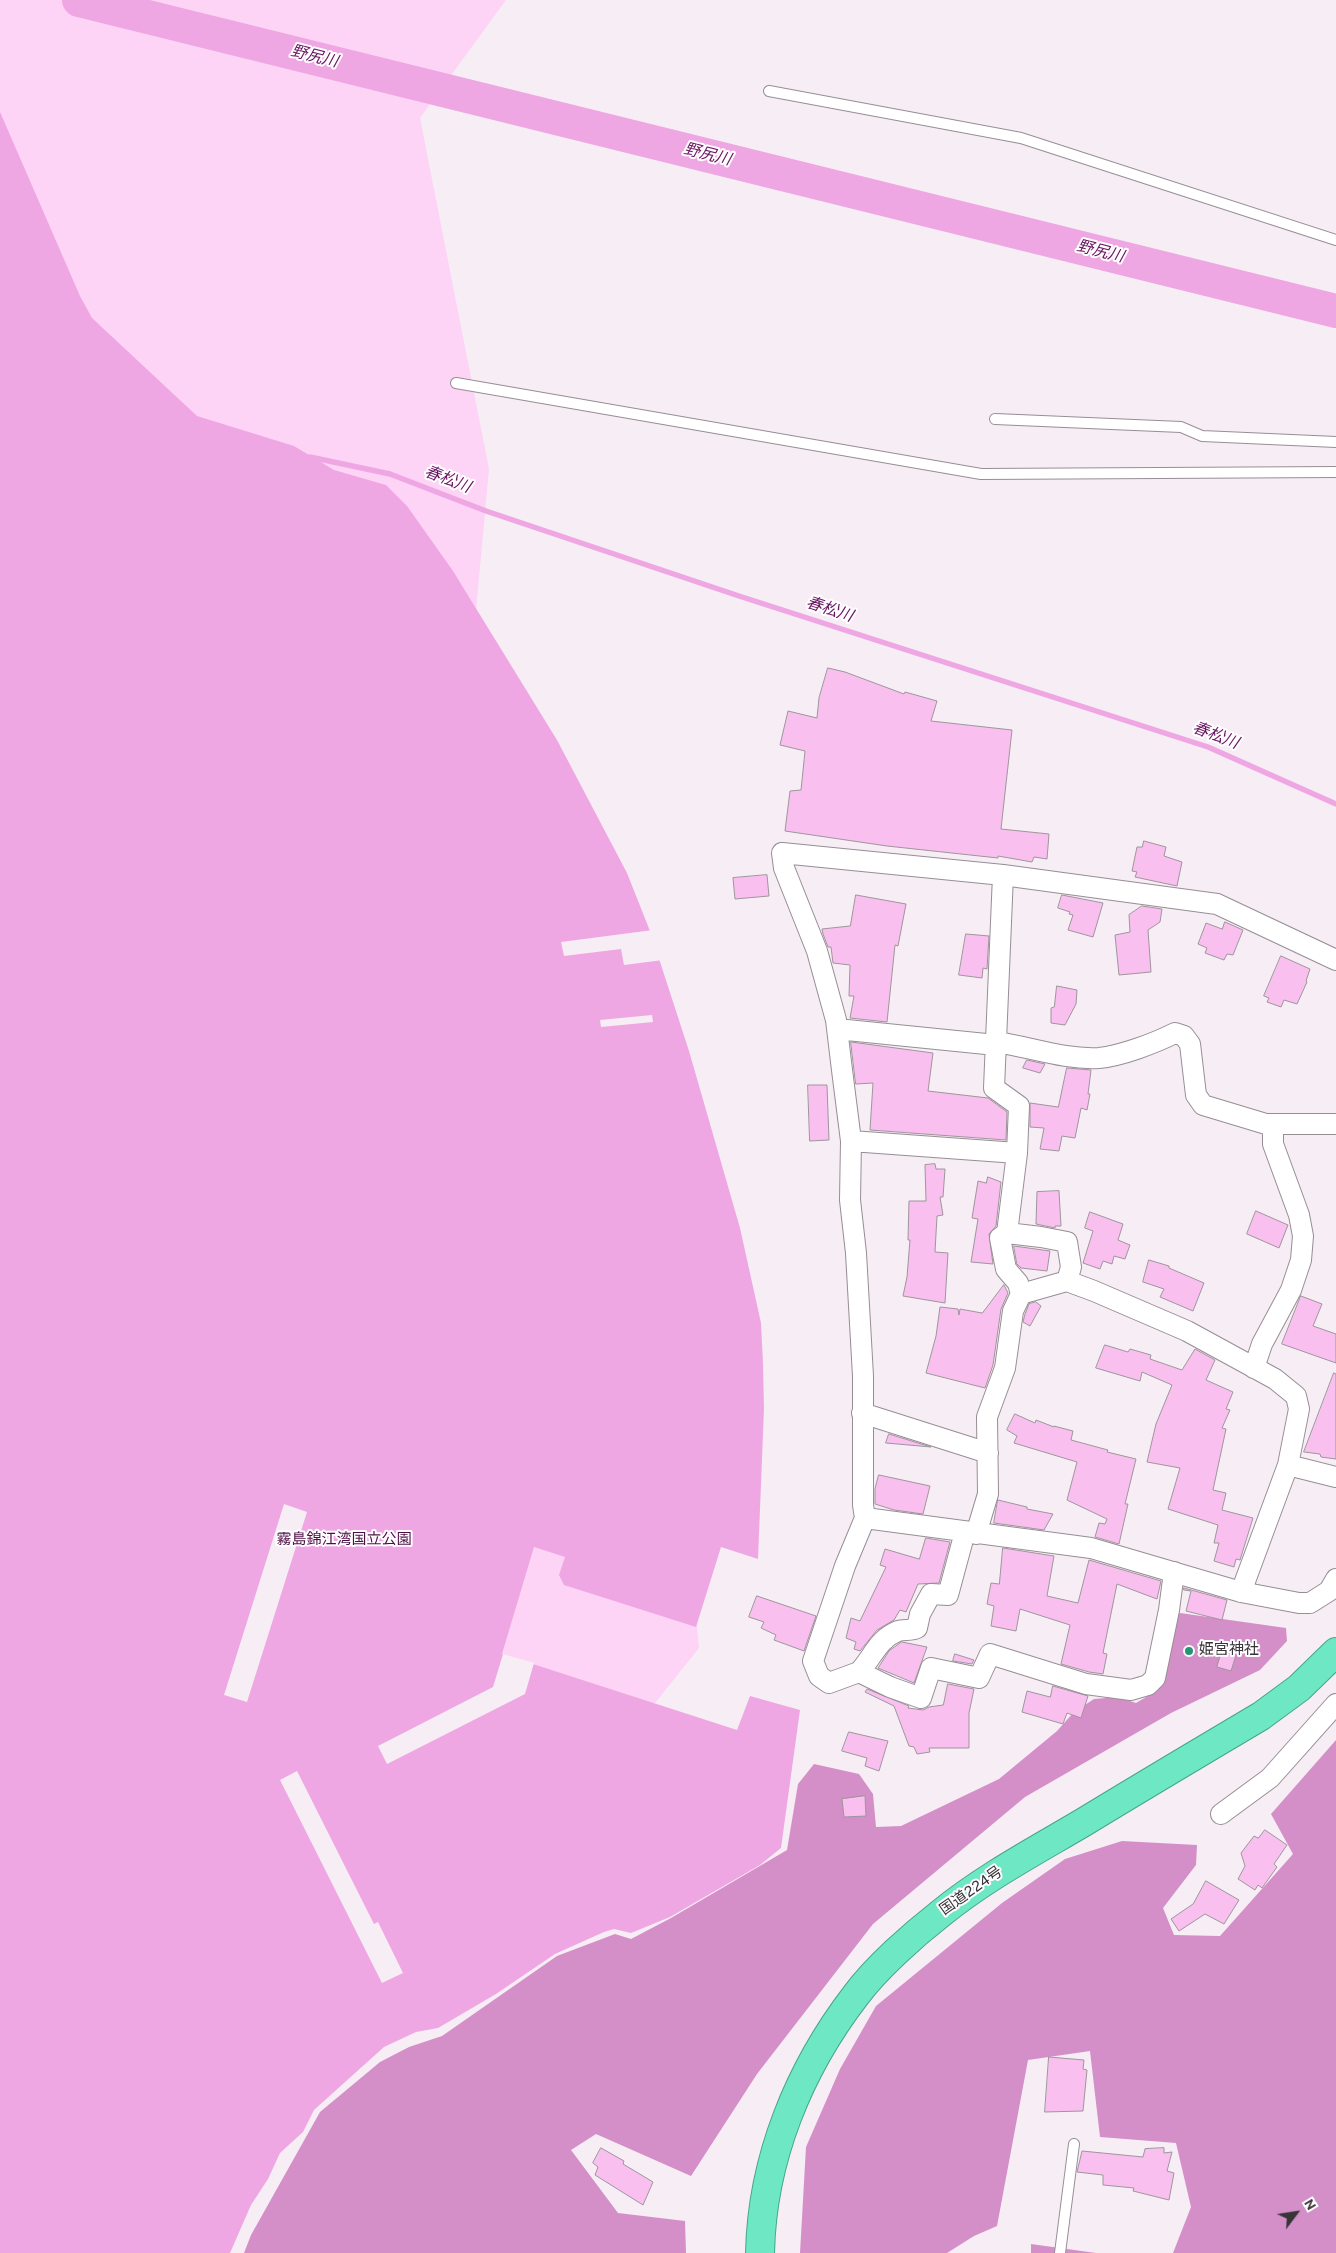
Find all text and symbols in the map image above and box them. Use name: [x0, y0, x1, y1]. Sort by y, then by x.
water label: 野尻川: [288, 43, 340, 73]
water label: 野尻川: [681, 141, 733, 171]
water label: 野尻川: [1074, 238, 1126, 268]
water label: 春松川: [421, 463, 473, 499]
water label: 春松川: [803, 594, 855, 628]
water label: 春松川: [1189, 719, 1241, 755]
park label: 霧島錦江湾国立公園: [277, 1532, 411, 1550]
place label: 姫宮神社: [1199, 1642, 1259, 1660]
marker: 姫宮神社: [1183, 1645, 1195, 1657]
street label: 国道224号: [937, 1864, 1007, 1920]
north arrow: [1271, 2188, 1321, 2238]
text: N: [1299, 2196, 1319, 2214]

